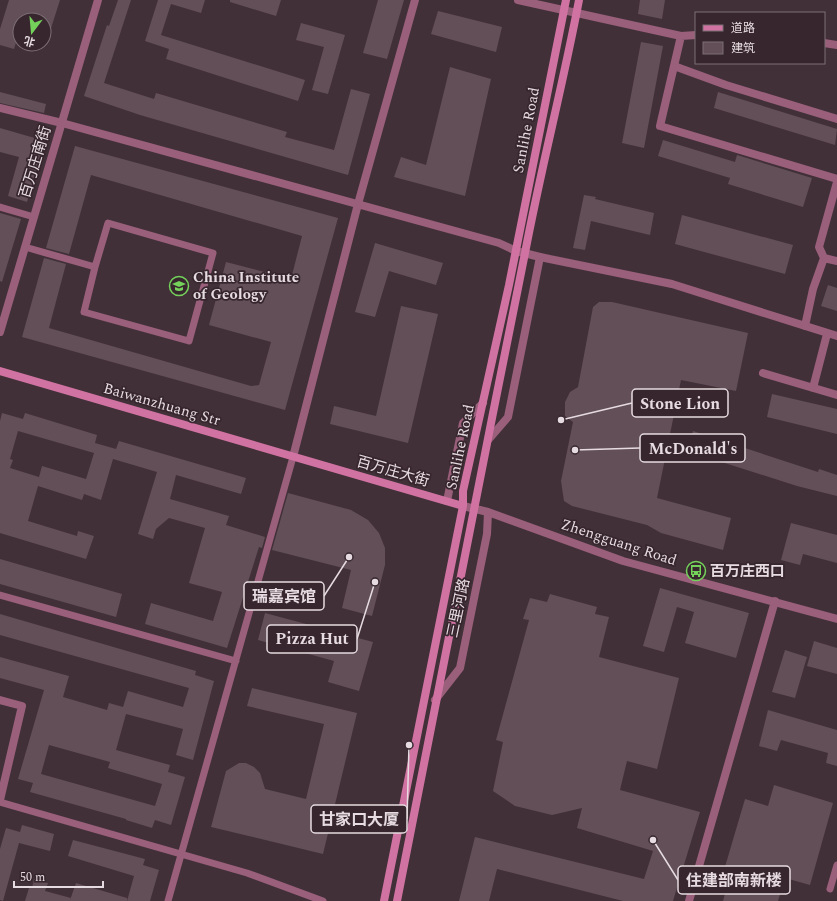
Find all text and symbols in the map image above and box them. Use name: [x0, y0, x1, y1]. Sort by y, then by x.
north arrow: [12, 12, 52, 52]
legend: [695, 12, 825, 64]
text: 道路: [731, 19, 755, 38]
text: 北: [22, 31, 37, 51]
text: 建筑: [731, 39, 755, 58]
street label: Sanlihe Road: [507, 85, 546, 175]
street label: 百万庄南街: [14, 123, 57, 201]
place label: China Institute of Geology: [193, 266, 299, 306]
school or university icon: China Institute of Geology: [168, 275, 190, 297]
street label: Baiwanzhuang Str: [101, 377, 223, 432]
callout: Stone Lion: [632, 389, 728, 417]
text: Stone Lion: [640, 392, 720, 416]
street label: Sanlihe Road: [440, 402, 481, 492]
callout: McDonald's: [640, 434, 745, 462]
text: McDonald's: [649, 437, 737, 461]
street label: 百万庄大街: [354, 450, 432, 493]
street label: Zhengguang Road: [558, 513, 680, 572]
bus stop icon: 百万庄西口: [685, 560, 707, 582]
place label: 百万庄西口: [710, 560, 785, 583]
street label: 三里河路: [441, 576, 476, 640]
callout: 瑞嘉宾馆: [244, 582, 324, 610]
text: 瑞嘉宾馆: [252, 585, 316, 609]
callout: Pizza Hut: [267, 625, 357, 653]
text: Pizza Hut: [275, 627, 349, 651]
callout: 甘家口大厦: [311, 805, 407, 833]
text: 甘家口大厦: [319, 808, 399, 832]
scale bar: [14, 863, 103, 889]
callout: 住建部南新楼: [678, 866, 790, 894]
text: 50 m: [20, 868, 45, 887]
text: 住建部南新楼: [686, 869, 782, 893]

